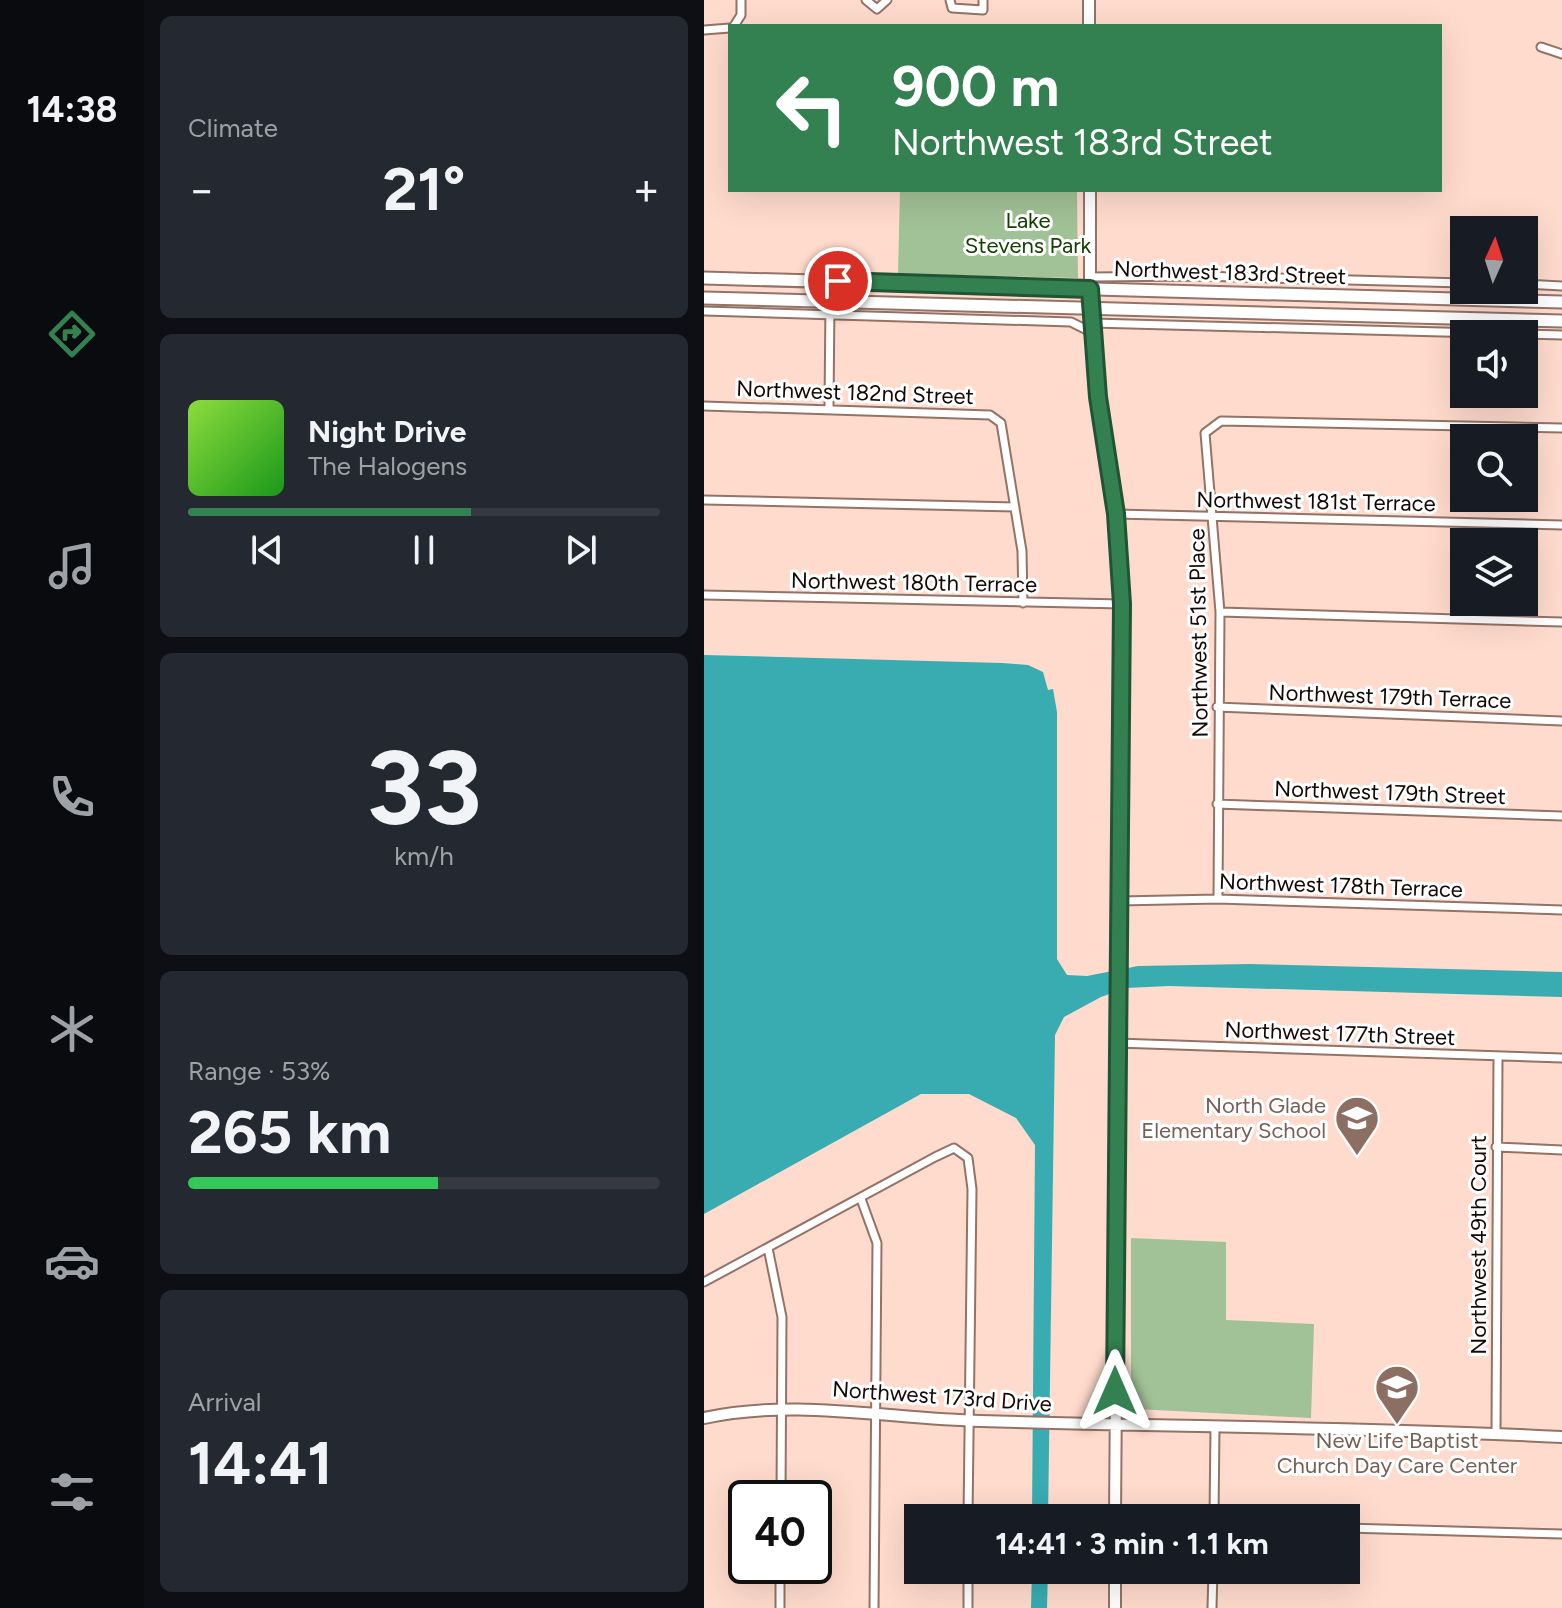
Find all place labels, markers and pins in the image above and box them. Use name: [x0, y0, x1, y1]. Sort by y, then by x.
pin: [804, 247, 872, 315]
place label: North Glade Elementary School: [1141, 1092, 1326, 1144]
school or university icon: North Glade Elementary School: [1333, 1094, 1381, 1157]
school or university icon: New Life Baptist Church Day Care Center: [1373, 1363, 1421, 1426]
place label: New Life Baptist Church Day Care Center: [1277, 1427, 1518, 1479]

